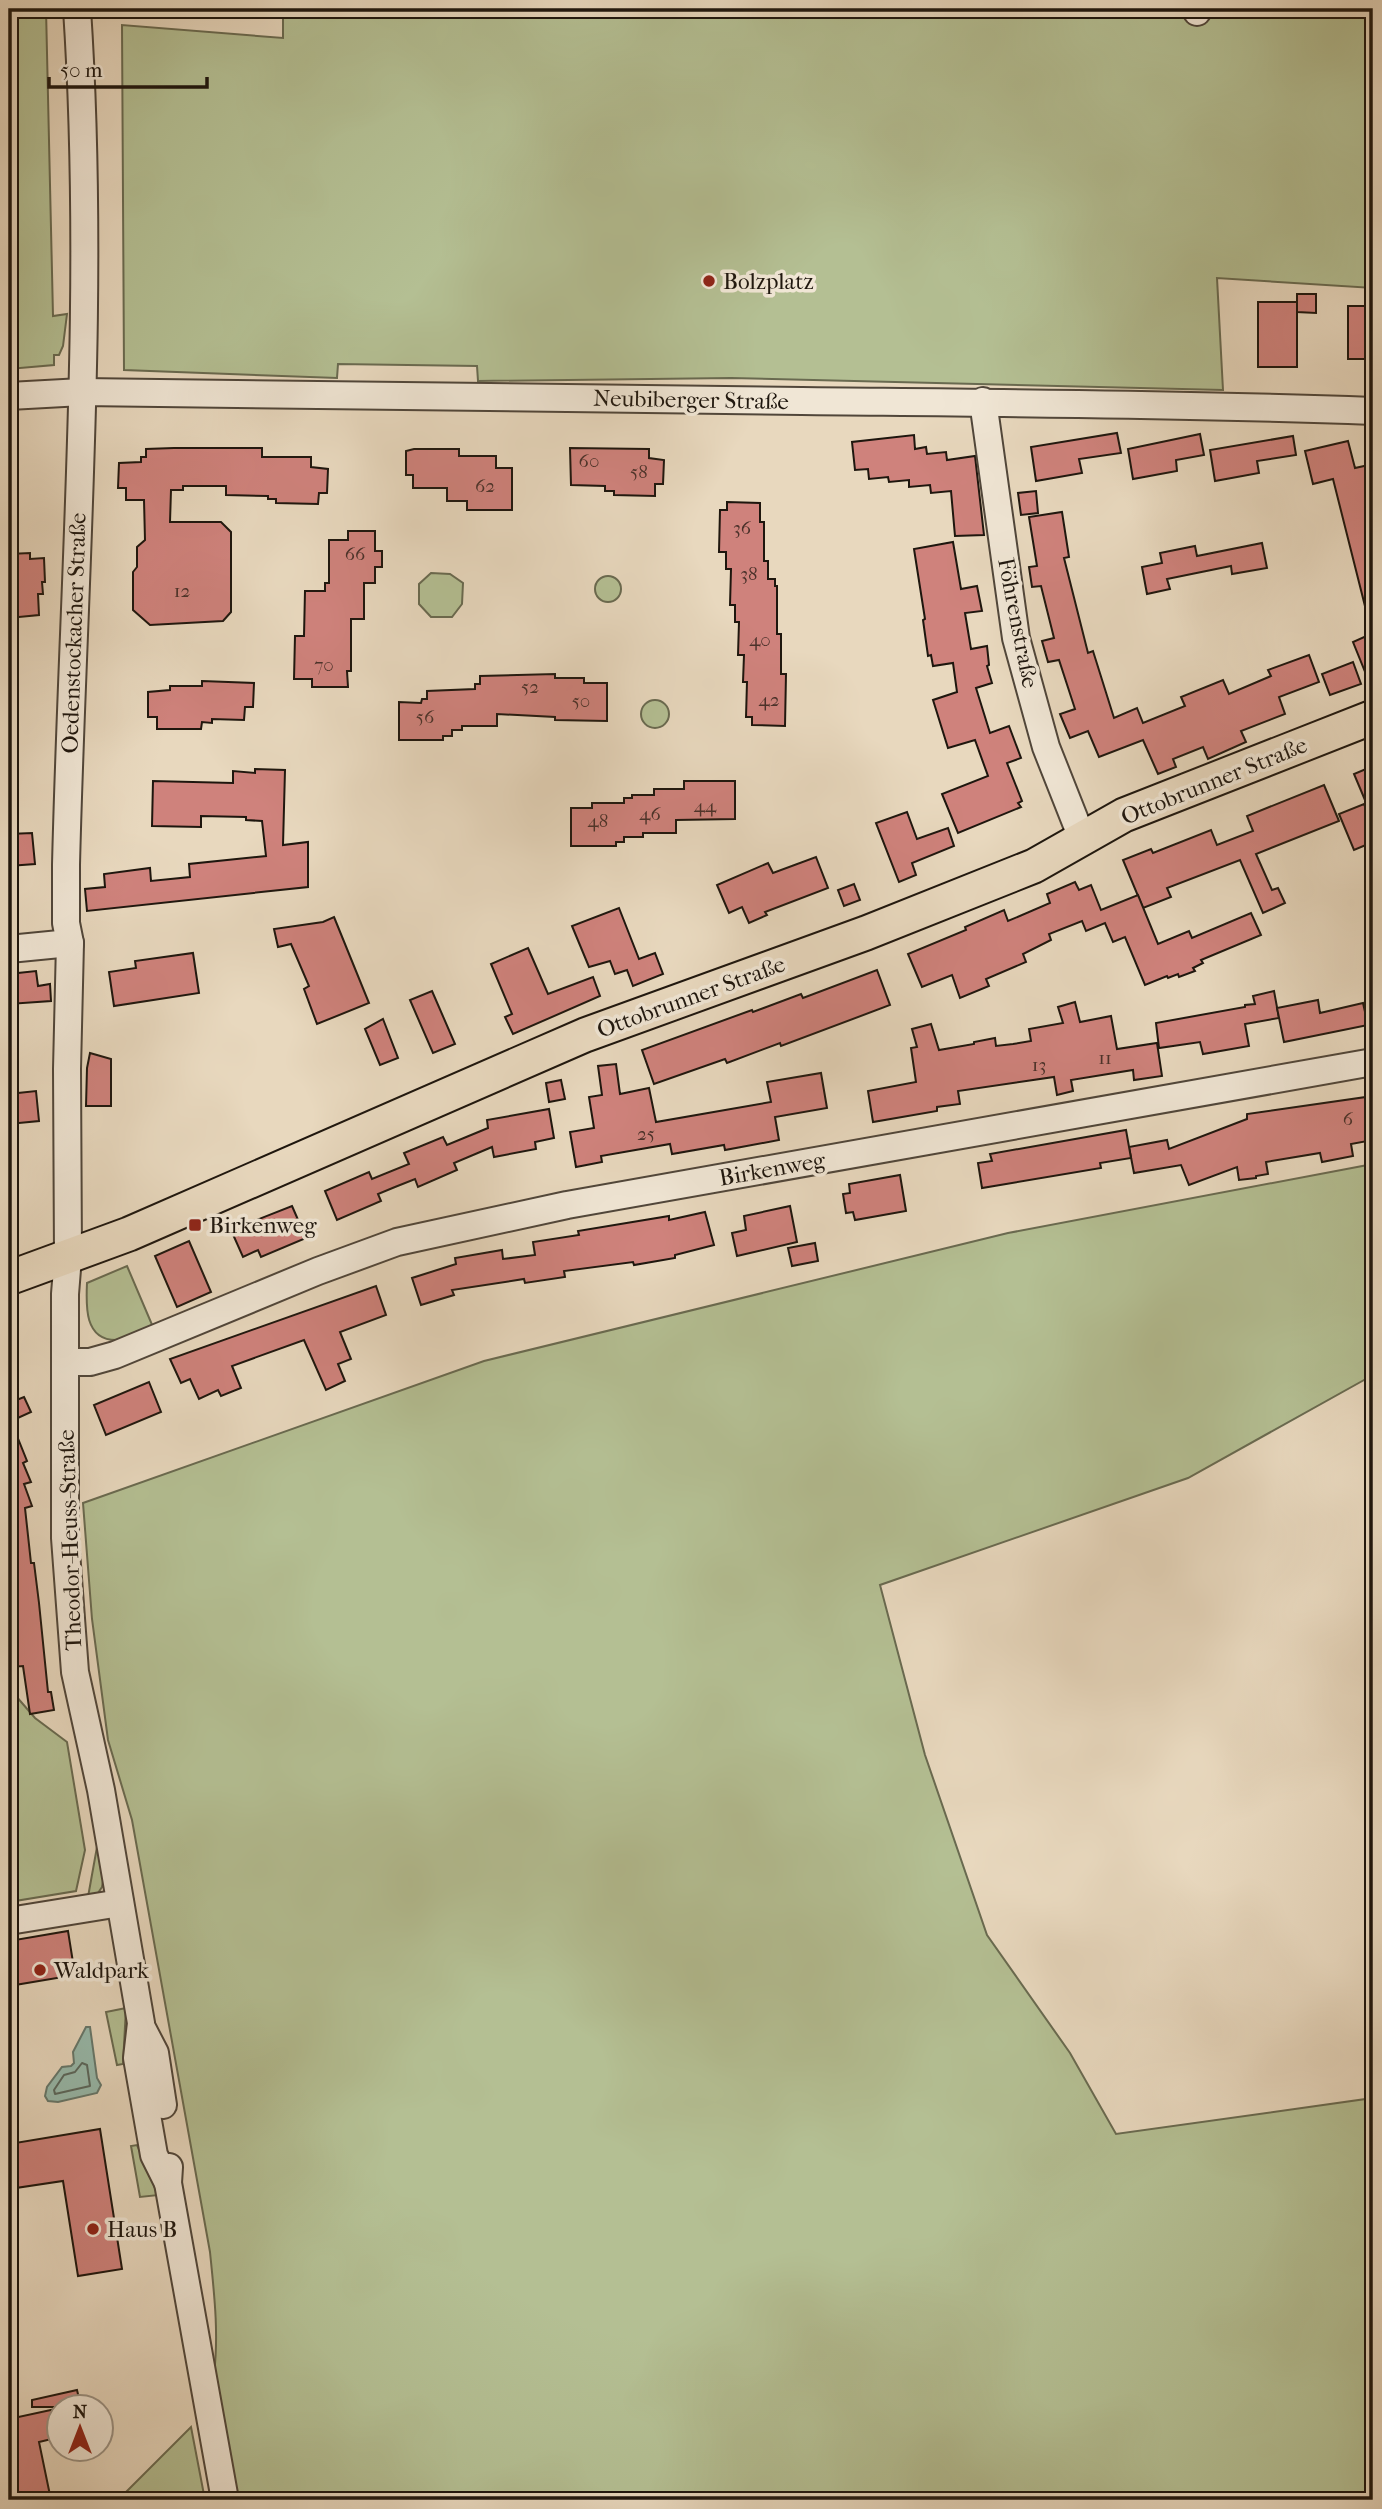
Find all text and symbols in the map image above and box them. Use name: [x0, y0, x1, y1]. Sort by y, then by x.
scale bar: [49, 46, 206, 90]
text: 50 m: [60, 58, 103, 82]
place label: Bolzplatz: [723, 268, 814, 295]
marker: Bolzplatz: [701, 273, 717, 289]
street label: Neubiberger Straße: [593, 385, 789, 415]
house number: 60: [579, 450, 599, 472]
house number: 58: [630, 461, 648, 483]
house number: 62: [475, 475, 495, 497]
street label: Oedenstockacher Straße: [56, 512, 92, 754]
house number: 36: [733, 517, 752, 539]
house number: 66: [345, 543, 366, 565]
street label: Föhrenstraße: [992, 556, 1044, 690]
house number: 38: [740, 563, 758, 585]
house number: 12: [174, 580, 191, 602]
house number: 40: [749, 629, 771, 651]
house number: 70: [314, 654, 334, 676]
house number: 52: [521, 676, 539, 698]
house number: 42: [759, 689, 780, 711]
house number: 50: [572, 690, 590, 712]
house number: 56: [416, 706, 435, 728]
street label: Ottobrunner Straße: [1117, 731, 1311, 831]
house number: 44: [694, 795, 717, 817]
house number: 46: [639, 803, 661, 825]
house number: 48: [588, 810, 608, 832]
street label: Ottobrunner Straße: [593, 950, 789, 1044]
house number: 11: [1098, 1047, 1112, 1069]
house number: 13: [1032, 1054, 1046, 1076]
house number: 6: [1343, 1108, 1354, 1130]
house number: 25: [637, 1123, 655, 1145]
street label: Birkenweg: [717, 1146, 828, 1192]
place label: Birkenweg: [209, 1212, 317, 1239]
marker: Birkenweg: [187, 1217, 203, 1233]
street label: Theodor-Heuss-Straße: [53, 1429, 87, 1651]
place label: Waldpark: [53, 1957, 150, 1984]
marker: Waldpark: [32, 1962, 48, 1978]
place label: Haus B: [107, 2216, 177, 2243]
marker: Haus B: [85, 2221, 101, 2237]
north arrow: [46, 2394, 116, 2464]
text: N: [73, 2401, 88, 2423]

